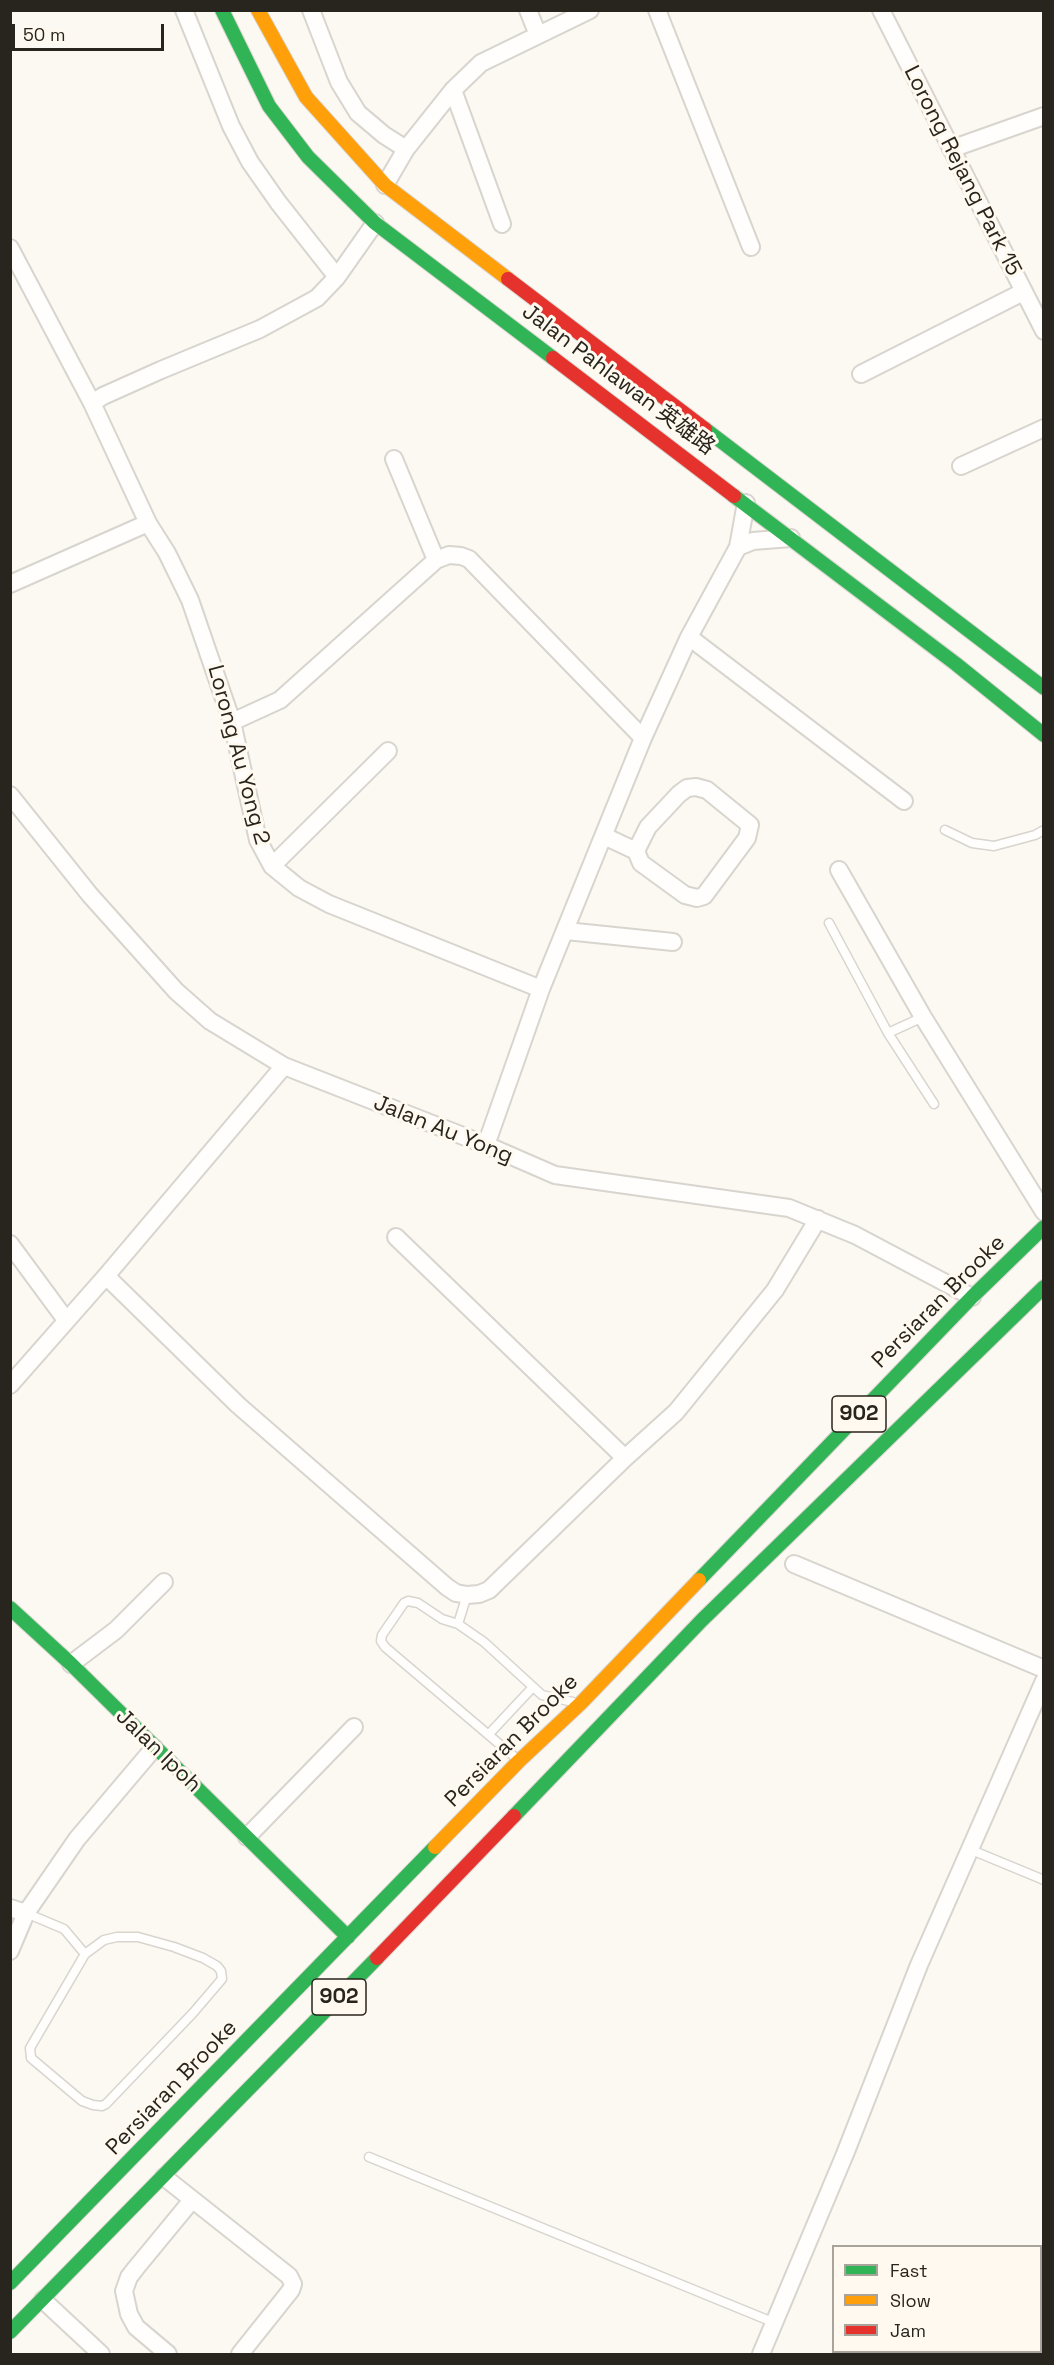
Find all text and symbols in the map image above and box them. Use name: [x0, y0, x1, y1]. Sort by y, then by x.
scale bar: [15, 12, 166, 50]
text: 50 m: [23, 23, 65, 46]
street label: Lorong Rejang Park 15: [898, 62, 1026, 280]
street label: Jalan Pahlawan 英雄路: [516, 299, 720, 461]
street label: Lorong Au Yong 2: [201, 662, 275, 848]
street label: Jalan Au Yong: [369, 1090, 517, 1170]
street label: Persiaran Brooke: [867, 1230, 1011, 1374]
road number: 902: [832, 1396, 886, 1432]
street label: Persiaran Brooke: [440, 1669, 584, 1813]
street label: Jalan Ipoh: [110, 1704, 206, 1798]
road number: 902: [312, 1979, 366, 2015]
street label: Persiaran Brooke: [101, 2015, 243, 2161]
legend: [832, 2245, 1042, 2353]
text: Fast: [890, 2259, 927, 2282]
text: Slow: [890, 2289, 931, 2312]
text: Jam: [890, 2319, 926, 2342]

